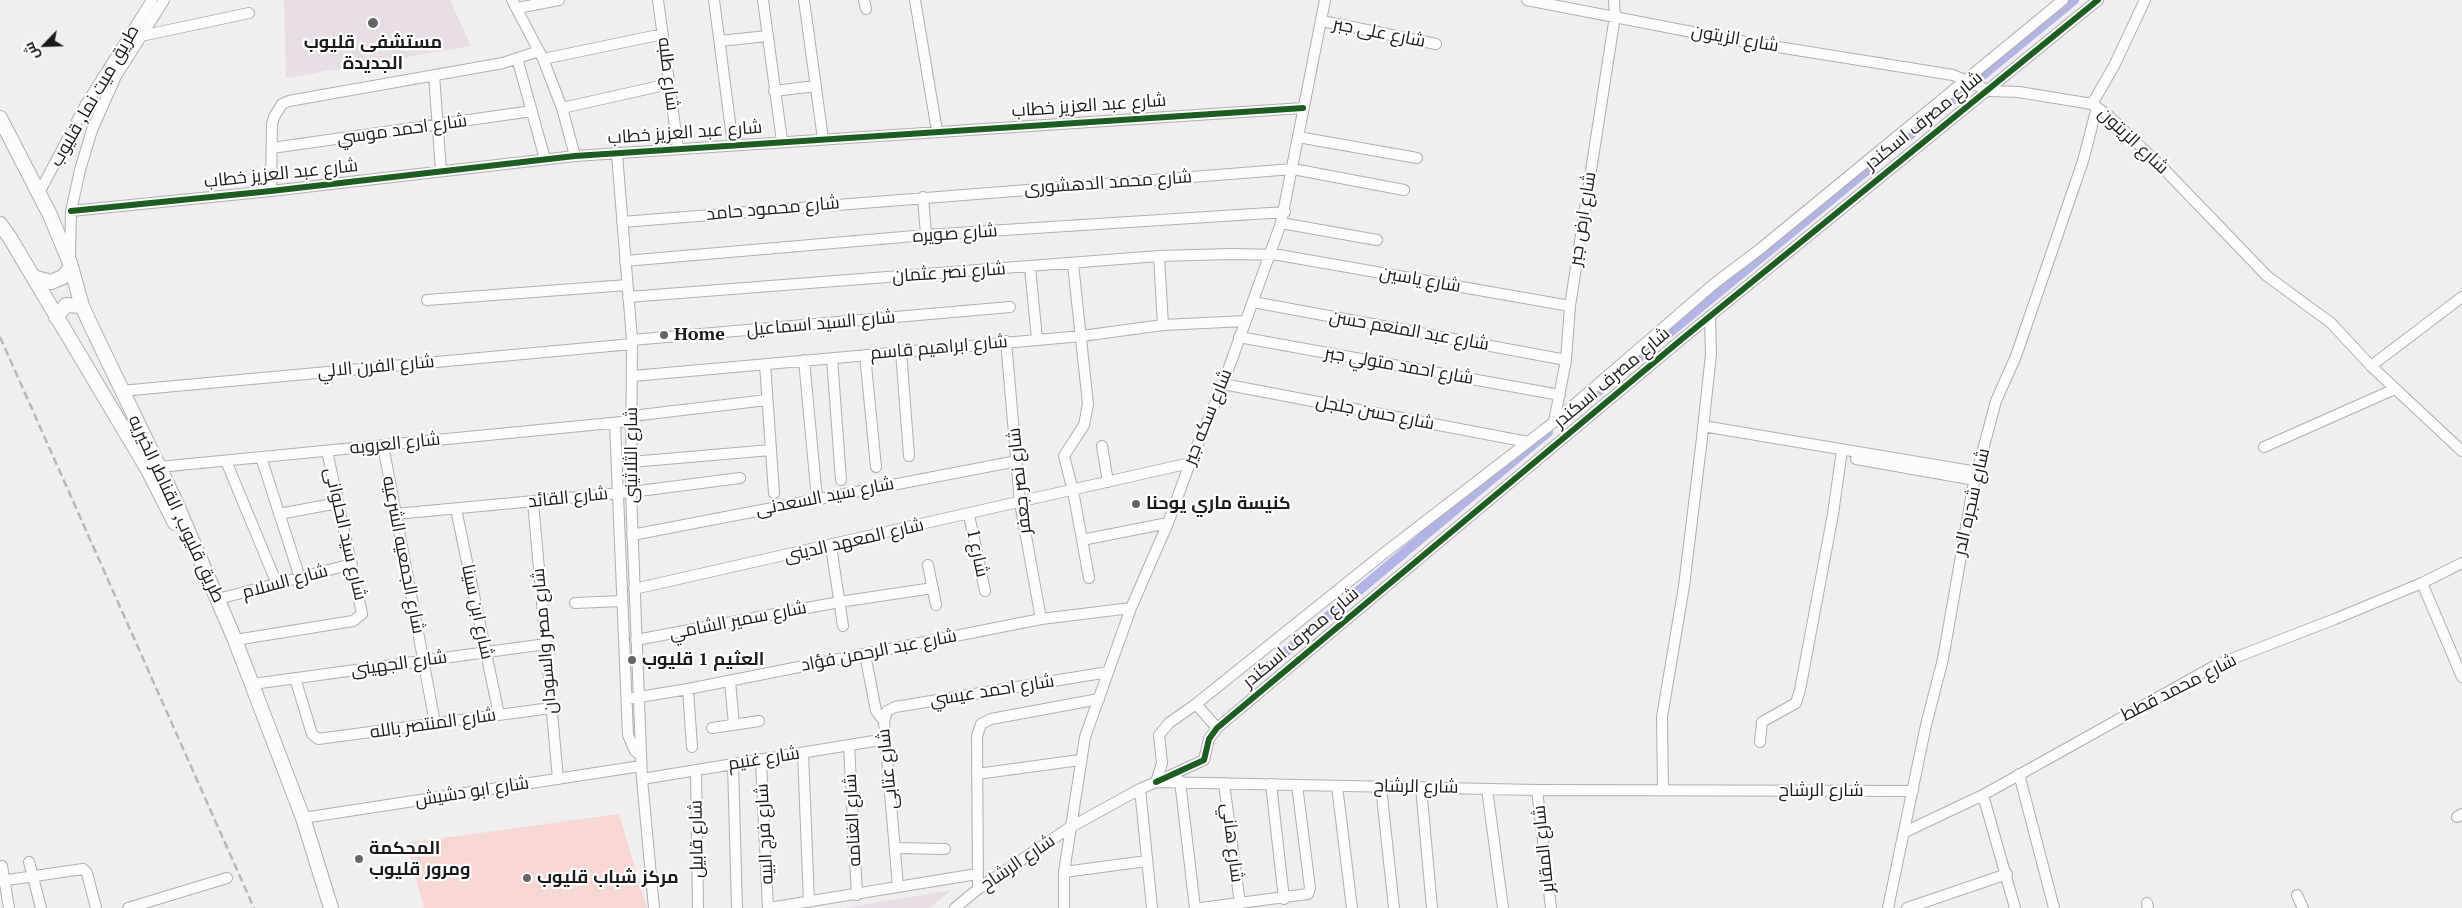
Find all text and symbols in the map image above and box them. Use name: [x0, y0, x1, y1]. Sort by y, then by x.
street label: شارع على جبر: [1331, 13, 1427, 53]
marker: مستشفى قليوب الجديدة: [366, 16, 380, 30]
north arrow: [20, 20, 70, 70]
street label: شارع الزيتون: [1690, 21, 1780, 57]
street label: طريق ميت نما, قليوب: [46, 22, 144, 170]
place label: مستشفى قليوب الجديدة: [304, 32, 442, 74]
street label: شارع طلبه: [653, 36, 683, 112]
text: ش: [19, 39, 43, 63]
street label: شارع مصرف اسكندر: [1861, 67, 1987, 175]
street label: شارع عبد العزيز خطاب: [1011, 90, 1167, 122]
street label: شارع الزيتون: [2093, 103, 2173, 179]
street label: شارع احمد موسي: [336, 110, 468, 150]
street label: شارع عبد العزيز خطاب: [607, 117, 763, 149]
street label: شارع عبد العزيز خطاب: [203, 155, 359, 193]
street label: شارع محمد الدهشورى: [1023, 166, 1193, 200]
street label: شارع ارض جبر: [1565, 170, 1601, 268]
street label: شارع محمود حامد: [705, 192, 841, 226]
street label: شارع صويره: [912, 220, 998, 248]
street label: شارع نصر عثمان: [891, 258, 1007, 288]
street label: شارع ياسين: [1378, 262, 1462, 298]
street label: شارع عبد المنعم حسن: [1327, 306, 1491, 356]
street label: شارع السيد اسماعيل: [746, 307, 896, 341]
street label: شارع مصرف اسكندر: [1549, 323, 1675, 433]
place label: Home: [674, 324, 725, 346]
marker: Home: [658, 329, 670, 341]
street label: شارع ابراهيم قاسم: [869, 331, 1009, 365]
street label: شارع احمد متولي جبر: [1323, 342, 1475, 390]
street label: شارع الفرن الالي: [317, 351, 435, 383]
street label: شارع سكه جير: [1179, 366, 1237, 468]
street label: شارع حسن جلجل: [1314, 391, 1436, 435]
street label: شارع الثلاثينى: [621, 407, 643, 503]
street label: طريق قليوب, القناطر الخيريه: [123, 412, 229, 606]
street label: شارع نصر جعفر: [1004, 427, 1036, 535]
street label: شارع العروبه: [349, 429, 441, 459]
street label: شارع شجره الدر: [1949, 446, 1995, 558]
street label: شارع سيد الحلوانى: [319, 466, 371, 602]
street label: شارع سيد السعدنى: [754, 473, 896, 521]
street label: شارع الجمعيه الشرعيه: [377, 474, 429, 636]
street label: شارع القائد: [527, 483, 609, 513]
place label: كنيسة ماري يوحنا: [1146, 493, 1291, 515]
marker: كنيسة ماري يوحنا: [1130, 498, 1142, 510]
street label: شارع المعهد الدينى: [782, 514, 926, 568]
street label: شارع 1: [961, 527, 993, 579]
street label: شارع السلام: [240, 560, 330, 604]
street label: شارع ابن سينا: [456, 562, 498, 662]
street label: شارع مصر والسودان: [528, 567, 562, 715]
street label: شارع مصرف اسكندر: [1238, 583, 1364, 693]
street label: شارع سمير الشامي: [668, 597, 808, 645]
street label: شارع عبد الرحمن فؤاد: [799, 625, 959, 677]
street label: شارع الجهينى: [349, 647, 449, 681]
place label: العثيم 1 قليوب: [642, 649, 764, 671]
street label: شارع محمد قطط: [2118, 650, 2240, 726]
marker: العثيم 1 قليوب: [626, 654, 638, 666]
street label: شارع احمد عيسي: [928, 670, 1056, 712]
street label: شارع المنتصر بالله: [368, 704, 498, 744]
street label: شارع عتابى: [873, 727, 903, 811]
street label: شارع غنيم: [727, 743, 801, 775]
street label: شارع ابو دشيش: [414, 772, 530, 812]
street label: شارع الغنامه: [840, 773, 866, 867]
street label: شارع الرشاح: [1373, 775, 1459, 799]
street label: شارع الرشاح: [1778, 780, 1864, 802]
street label: شارع فرج البيه: [752, 783, 778, 885]
street label: شارع قابيل: [686, 800, 708, 878]
street label: شارع هاني: [1216, 802, 1248, 884]
street label: شارع المقابر: [1529, 804, 1559, 894]
street label: شارع الرشاح: [977, 830, 1059, 896]
place label: المحكمة ومرور قليوب: [369, 838, 470, 881]
marker: المحكمة ومرور قليوب: [353, 853, 365, 865]
place label: مركز شباب قليوب: [537, 867, 679, 889]
marker: مركز شباب قليوب: [521, 872, 533, 884]

